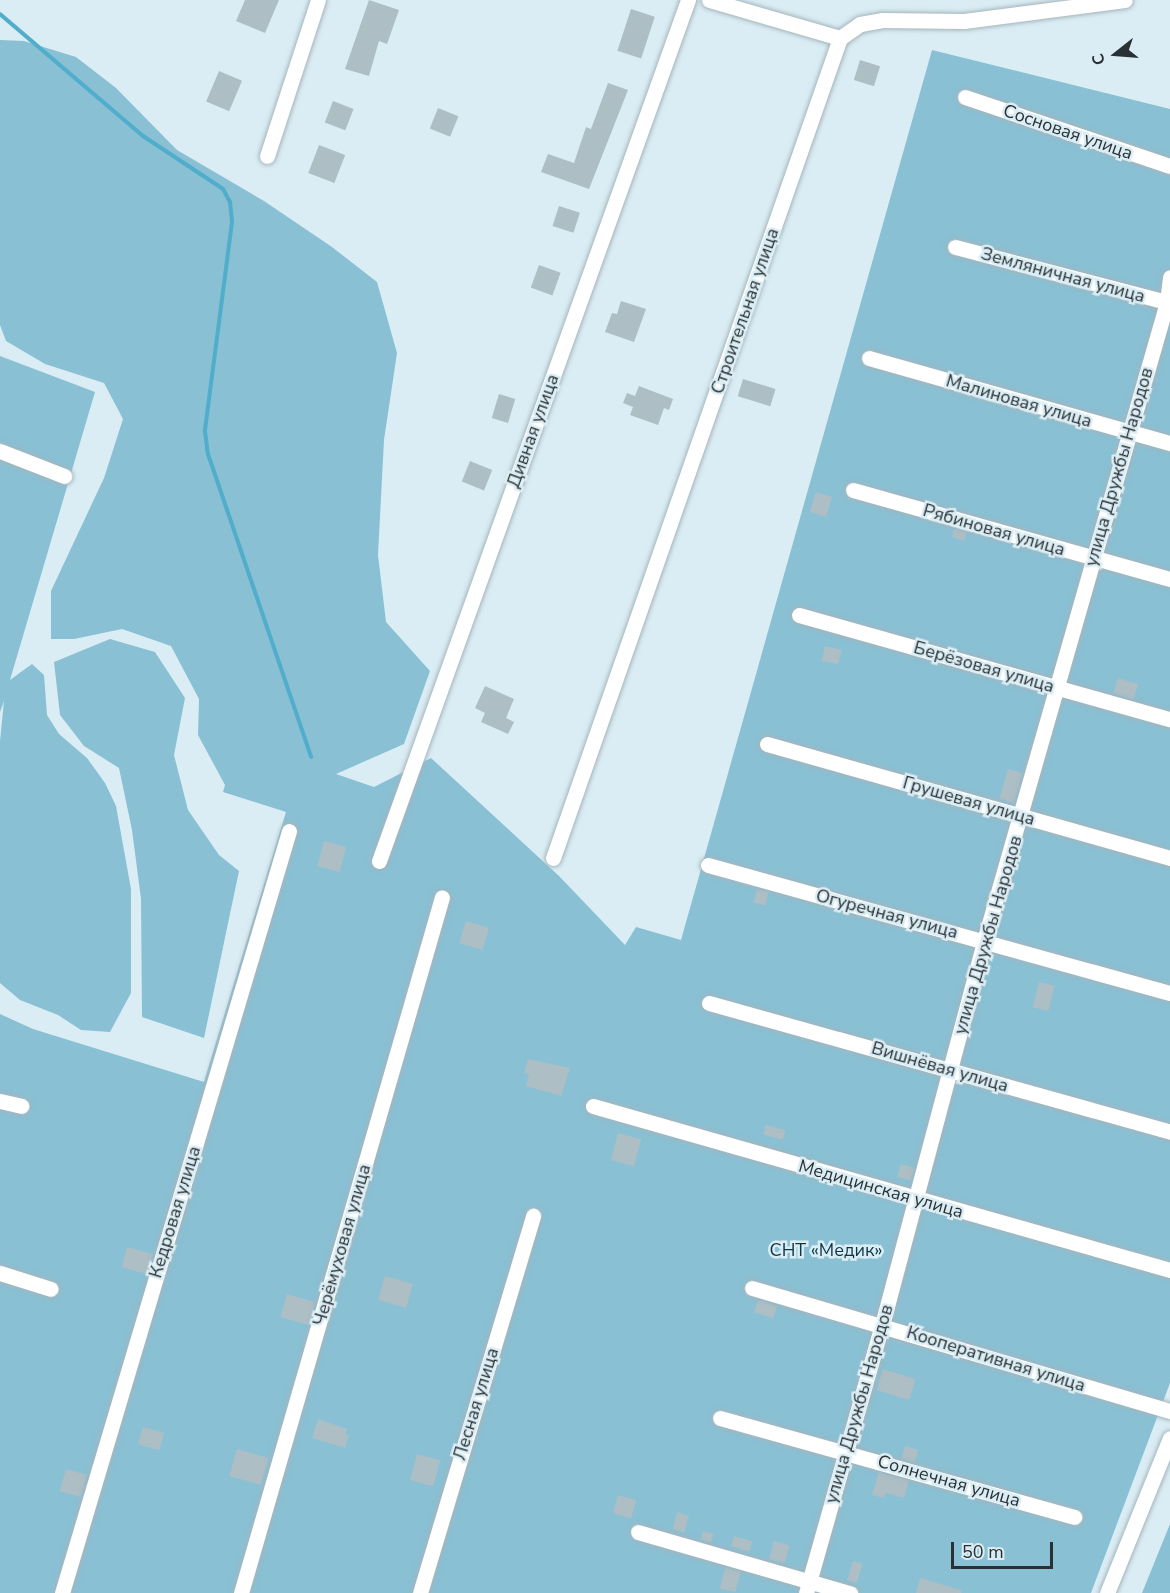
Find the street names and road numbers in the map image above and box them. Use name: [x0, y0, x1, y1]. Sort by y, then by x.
street label: Сосновая улица: [1000, 100, 1136, 164]
street label: Строительная улица: [706, 225, 784, 397]
street label: Земляничная улица: [979, 243, 1147, 307]
street label: улица Дружбы Народов: [1080, 365, 1158, 569]
street label: Малиновая улица: [944, 370, 1094, 432]
street label: Дивная улица: [502, 371, 564, 491]
street label: Рябиновая улица: [921, 499, 1067, 561]
street label: Берёзовая улица: [911, 637, 1057, 697]
street label: Грушевая улица: [900, 772, 1038, 830]
street label: улица Дружбы Народов: [949, 833, 1027, 1037]
street label: Огуречная улица: [814, 885, 960, 943]
street label: Вишнёвая улица: [869, 1037, 1011, 1097]
street label: Кедровая улица: [145, 1143, 205, 1281]
street label: Медицинская улица: [796, 1155, 966, 1223]
street label: Черёмуховая улица: [309, 1162, 375, 1328]
street label: улица Дружбы Народов: [820, 1302, 898, 1506]
street label: Кооперативная улица: [904, 1322, 1088, 1396]
street label: Лесная улица: [449, 1345, 503, 1463]
street label: Солнечная улица: [875, 1450, 1023, 1512]

